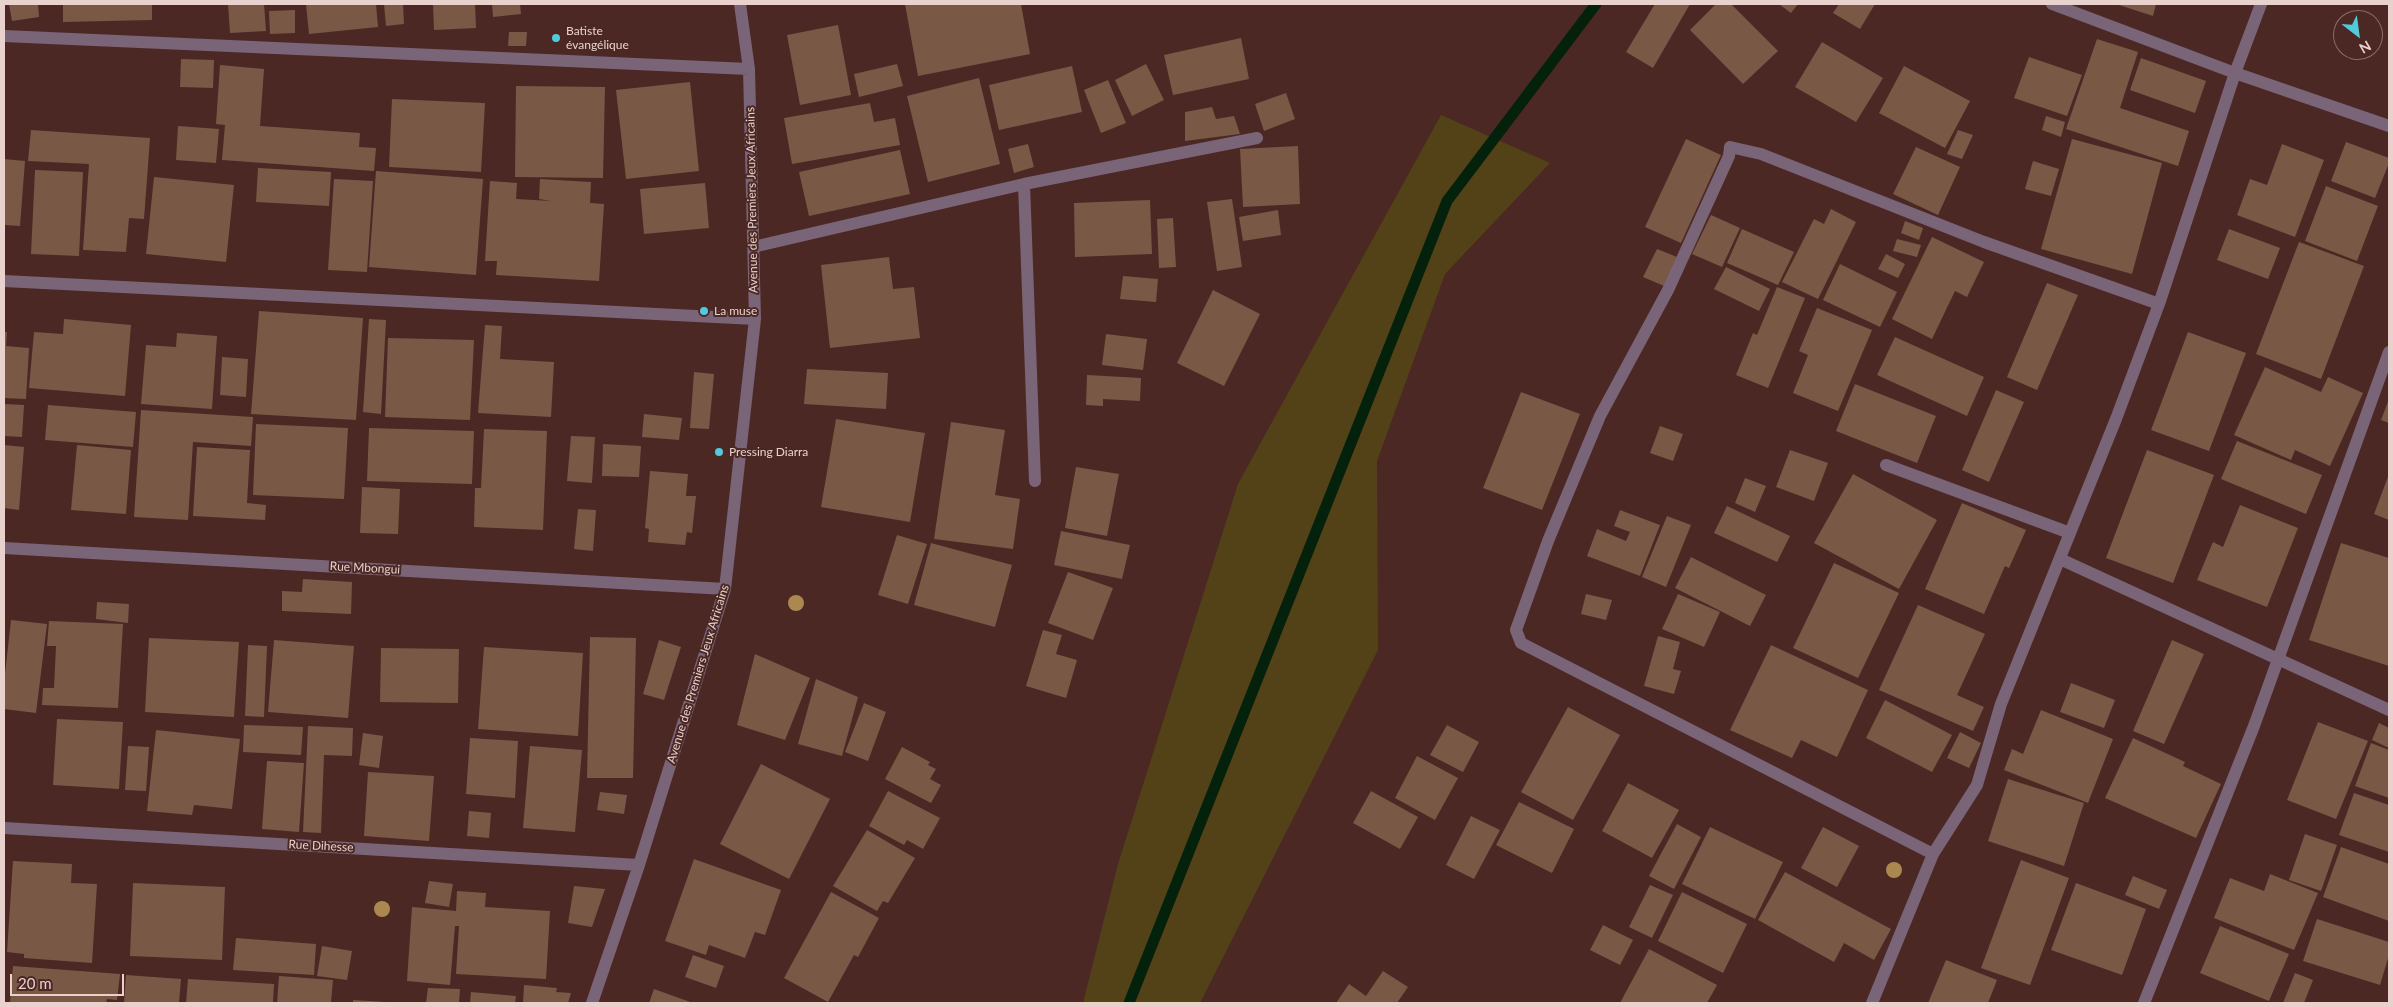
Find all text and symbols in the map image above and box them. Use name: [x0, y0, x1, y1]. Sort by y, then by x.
north arrow: [2333, 10, 2383, 60]
place label: Batiste évangélique: [566, 24, 629, 52]
marker: Batiste évangélique: [550, 32, 562, 44]
text: N: [2356, 37, 2374, 58]
street label: Avenue des Premiers Jeux Africains: [743, 107, 761, 293]
place label: La muse: [714, 304, 757, 318]
marker: La muse: [698, 305, 710, 317]
place label: Pressing Diarra: [729, 445, 808, 459]
marker: Pressing Diarra: [713, 446, 725, 458]
street label: Rue Mbongui: [329, 559, 401, 577]
street label: Avenue des Premiers Jeux Africains: [664, 583, 732, 765]
street label: Rue Dihesse: [288, 837, 354, 855]
scale bar: [12, 964, 126, 996]
text: 20 m: [18, 974, 52, 992]

